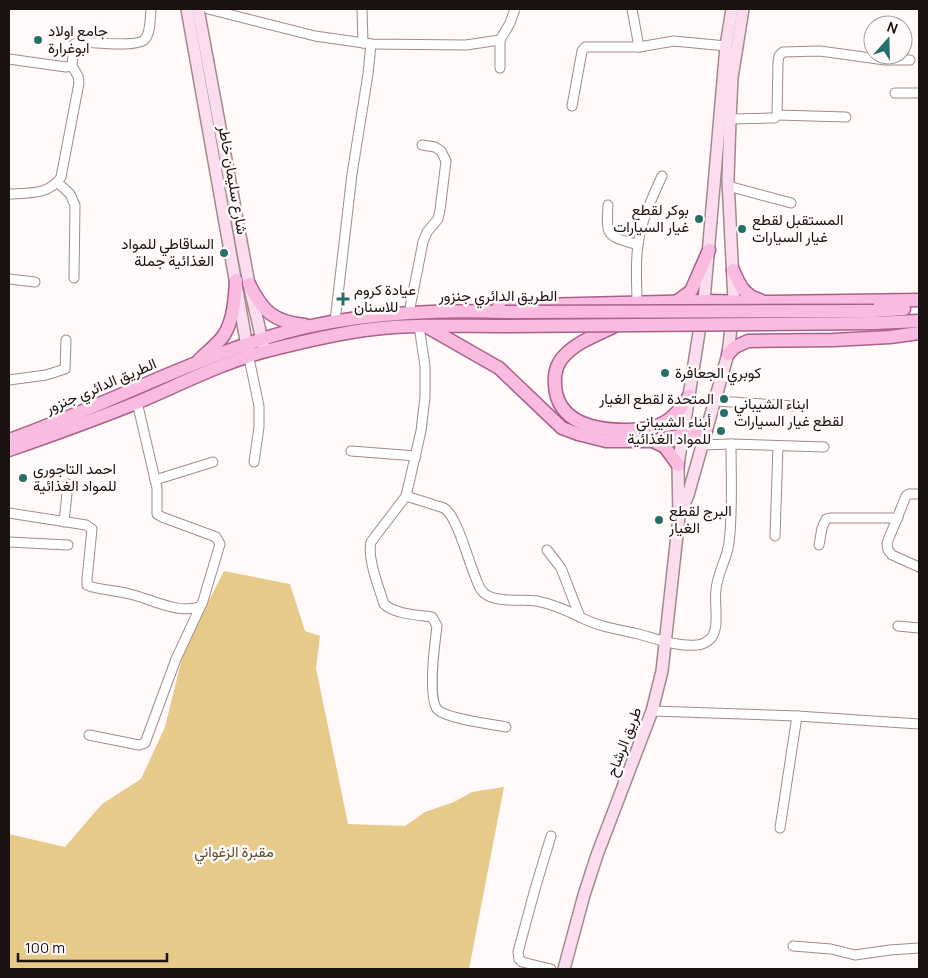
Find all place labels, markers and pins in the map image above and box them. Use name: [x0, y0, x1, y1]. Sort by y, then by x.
place label: جامع اولاد ابوغرارة: [48, 20, 108, 58]
marker: جامع اولاد ابوغرارة: [32, 34, 44, 46]
place label: بوكر لقطع غيار السيارات: [613, 199, 689, 237]
place label: المستقبل لقطع غيار السيارات: [752, 209, 843, 247]
marker: بوكر لقطع غيار السيارات: [693, 213, 705, 225]
marker: المستقبل لقطع غيار السيارات: [736, 223, 748, 235]
place label: الساقاطي للمواد الغذائية جملة: [121, 233, 214, 271]
marker: الساقاطي للمواد الغذائية جملة: [218, 247, 230, 259]
place label: عيادة كروم للاسنان: [354, 279, 416, 317]
marker: عيادة كروم للاسنان: [336, 292, 350, 306]
place label: كوبري الجعافرة: [675, 362, 761, 386]
marker: كوبري الجعافرة: [659, 367, 671, 379]
place label: المتحدة لقطع الغيار: [598, 388, 714, 410]
marker: المتحدة لقطع الغيار: [718, 393, 730, 405]
place label: ابناء الشيباني لقطع غيار السيارات: [734, 393, 844, 432]
marker: ابناء الشيباني لقطع غيار السيارات: [718, 407, 730, 419]
place label: أبناء الشيباني للمواد الغذائية: [627, 411, 712, 449]
marker: أبناء الشيباني للمواد الغذائية: [715, 425, 727, 437]
place label: احمد التاجوري للمواد الغذائية: [33, 458, 117, 496]
marker: احمد التاجوري للمواد الغذائية: [17, 472, 29, 484]
place label: البرج لقطع الغيار: [668, 500, 732, 538]
marker: البرج لقطع الغيار: [653, 514, 665, 526]

